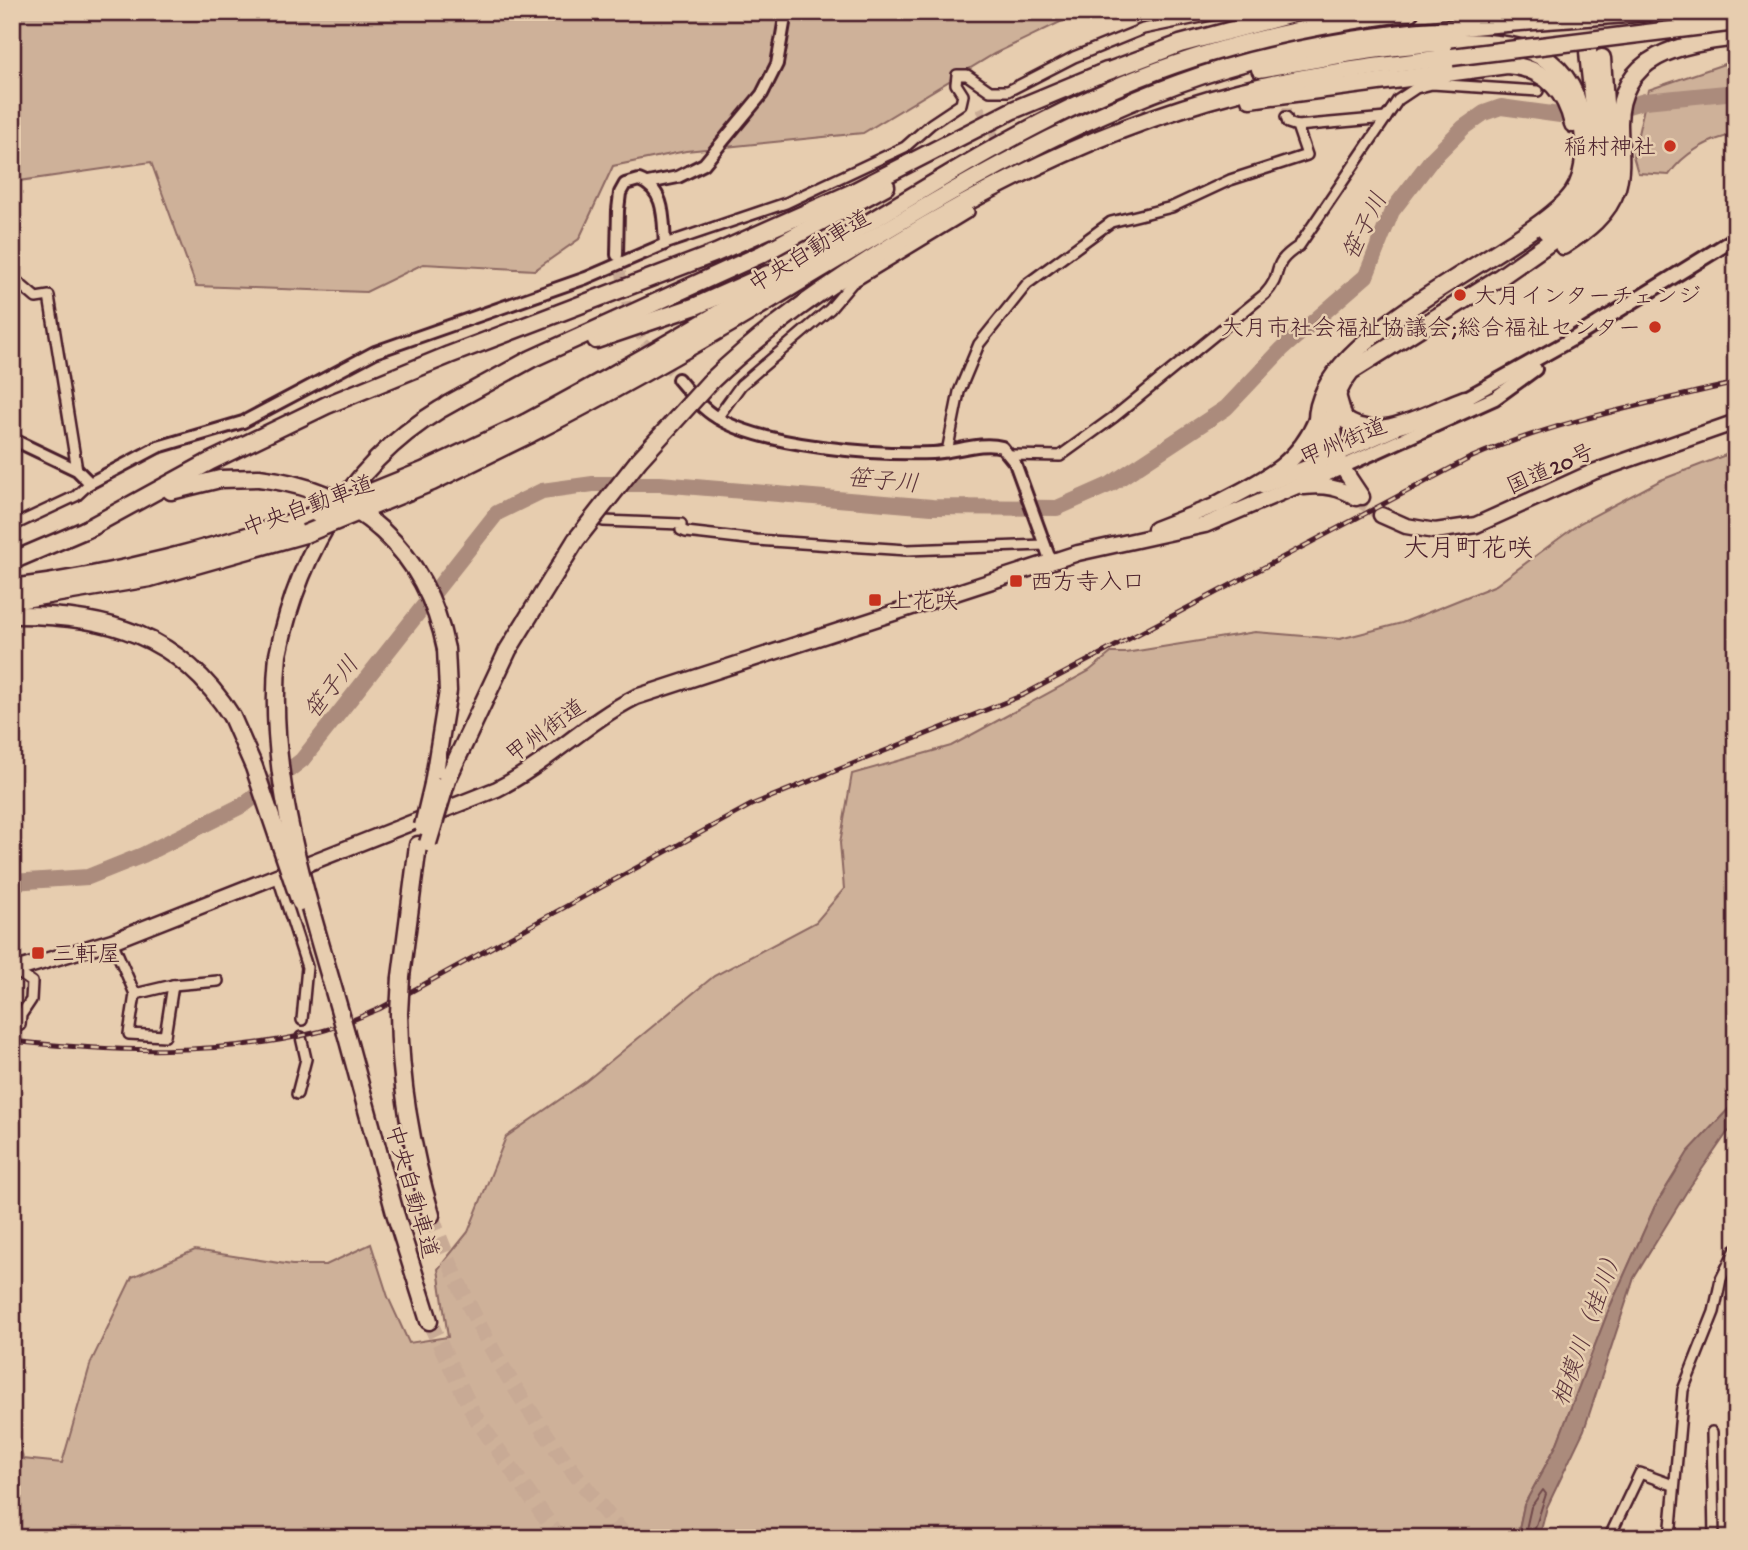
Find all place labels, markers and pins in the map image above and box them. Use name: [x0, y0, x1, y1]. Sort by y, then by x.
place label: 稲村神社: [1564, 135, 1656, 163]
marker: 稲村神社: [1662, 138, 1678, 154]
place label: 大月インターチェンジ: [1474, 285, 1701, 312]
marker: 大月インターチェンジ: [1452, 287, 1468, 303]
place label: 大月市社会福祉協議会;総合福祉センター: [1221, 315, 1641, 344]
marker: 大月市社会福祉協議会;総合福祉センター: [1647, 319, 1663, 335]
place label: 西方寺入口: [1030, 570, 1145, 598]
marker: 西方寺入口: [1008, 573, 1024, 589]
place label: 上花咲: [889, 589, 958, 617]
marker: 上花咲: [867, 592, 883, 608]
place label: 三軒屋: [52, 942, 121, 970]
marker: 三軒屋: [30, 945, 46, 961]

